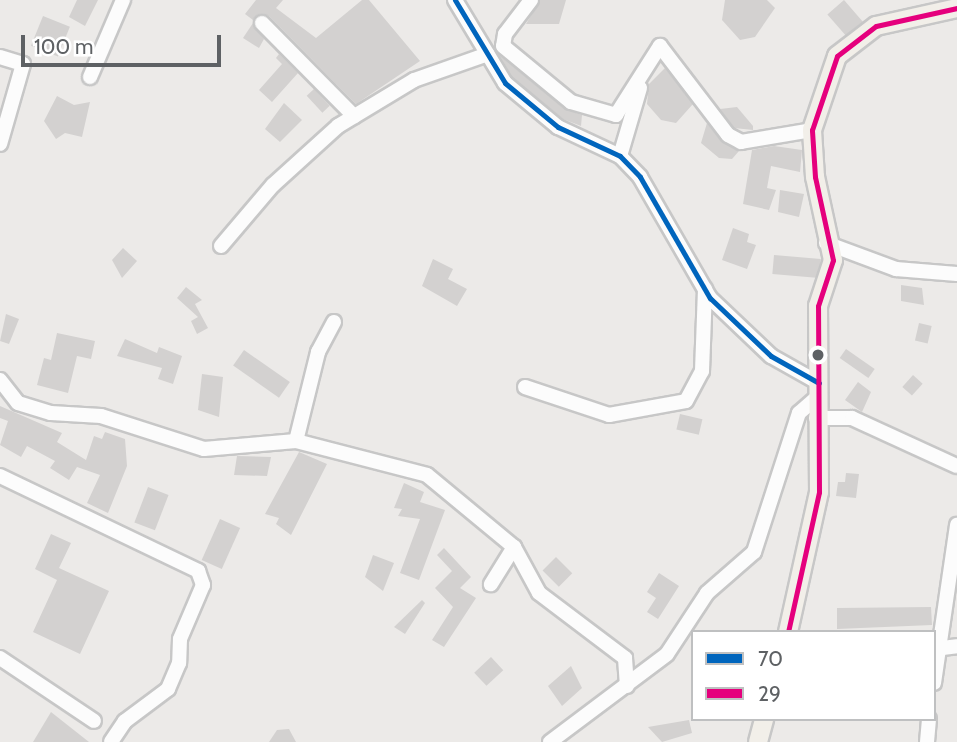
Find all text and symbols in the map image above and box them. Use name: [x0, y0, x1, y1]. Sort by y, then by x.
scale bar: [24, 21, 224, 65]
text: 100 m: [34, 34, 93, 59]
unlabelled marker: [811, 348, 825, 362]
legend: [691, 630, 936, 721]
text: 70: [758, 646, 783, 671]
text: 29: [758, 681, 781, 706]

